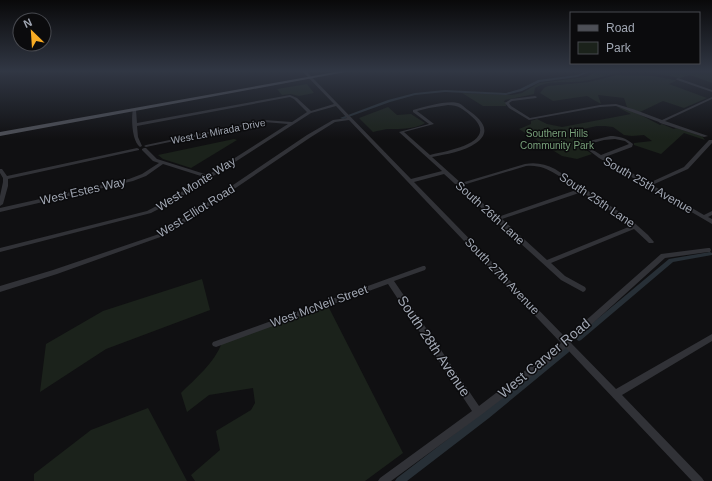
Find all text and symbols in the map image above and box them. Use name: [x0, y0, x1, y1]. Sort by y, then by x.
north arrow: [12, 12, 52, 52]
legend: [570, 12, 700, 64]
text: N: [22, 16, 34, 30]
text: Road: [606, 21, 635, 35]
text: Park: [606, 41, 632, 55]
street label: West La Mirada Drive: [170, 117, 267, 146]
park label: Southern Hills Community Park: [520, 128, 595, 151]
street label: West Monte Way: [154, 154, 238, 214]
street label: South 25th Avenue: [601, 154, 696, 217]
street label: South 25th Lane: [557, 170, 638, 231]
street label: West Estes Way: [39, 174, 127, 208]
street label: South 26th Lane: [453, 178, 528, 248]
street label: West Elliot Road: [155, 182, 237, 240]
street label: South 27th Avenue: [462, 235, 542, 317]
street label: West McNeil Street: [268, 282, 370, 330]
street label: South 28th Avenue: [394, 293, 474, 400]
street label: West Carver Road: [495, 315, 593, 401]

